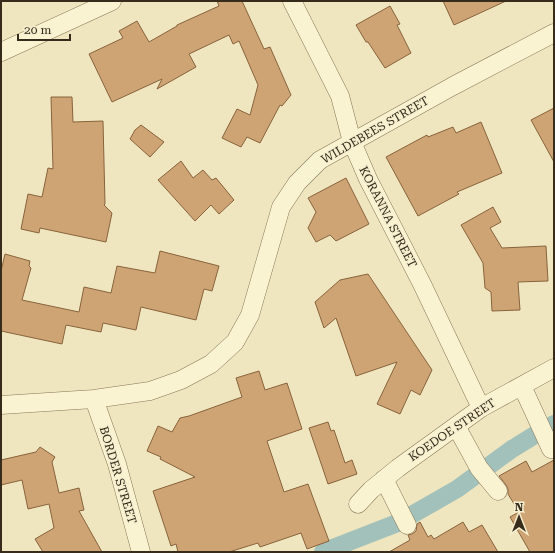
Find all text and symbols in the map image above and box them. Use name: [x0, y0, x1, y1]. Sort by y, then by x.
scale bar: [18, 16, 70, 42]
text: 20 m: [24, 23, 51, 37]
street label: WILDEBEES STREET: [319, 93, 431, 167]
street label: KORANNA STREET: [356, 164, 420, 270]
street label: KOEDOE STREET: [406, 396, 498, 464]
street label: BORDER STREET: [97, 425, 139, 525]
north arrow: [499, 497, 539, 537]
text: N: [515, 501, 524, 514]

